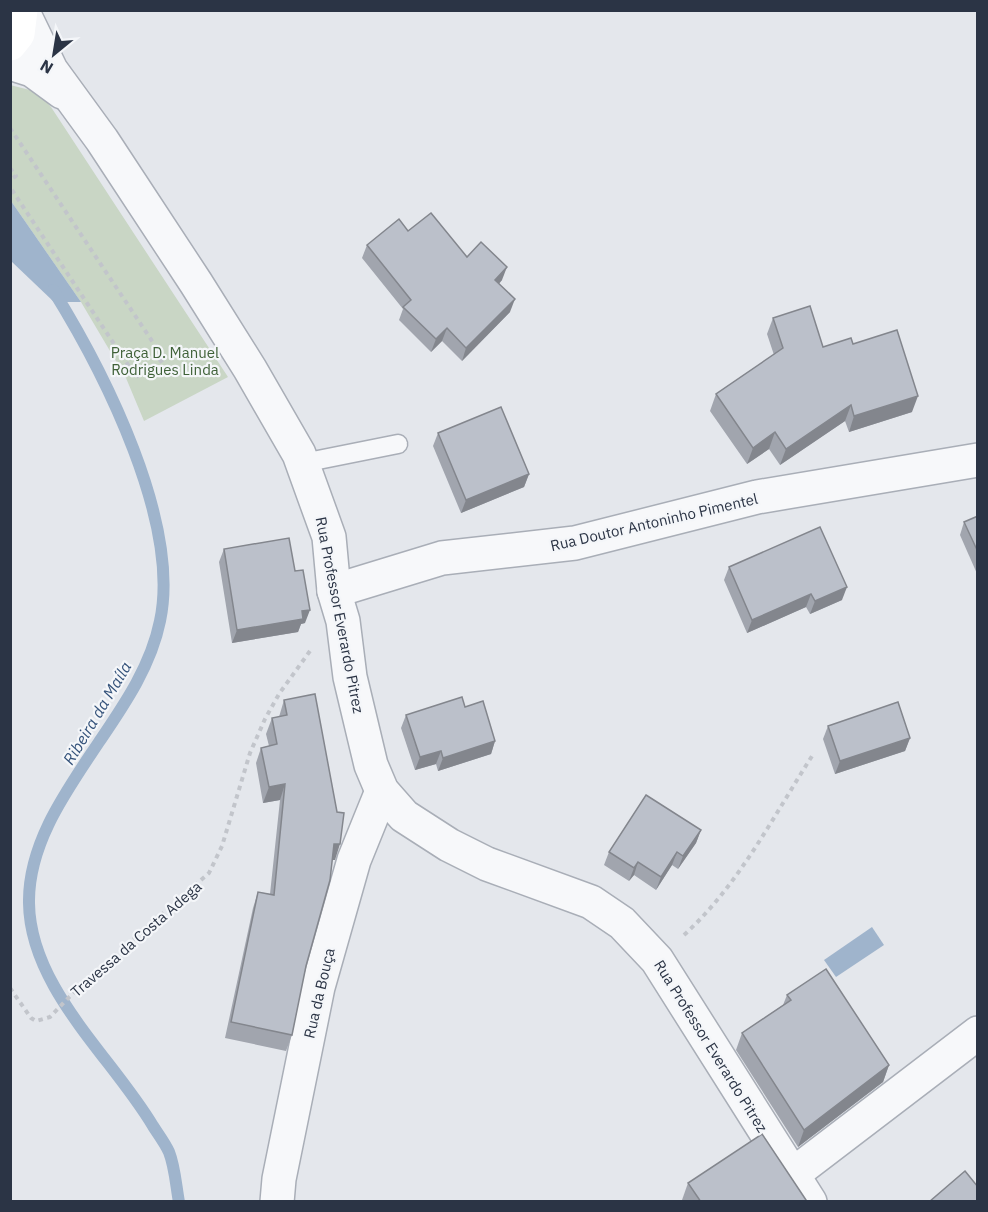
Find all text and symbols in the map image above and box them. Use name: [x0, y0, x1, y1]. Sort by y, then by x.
north arrow: [24, 24, 84, 84]
text: N: [36, 55, 57, 79]
park label: Praça D. Manuel Rodrigues Linda: [111, 343, 219, 379]
street label: Rua Doutor Antoninho Pimentel: [548, 489, 760, 555]
street label: Rua Professor Everardo Pitrez: [312, 515, 368, 715]
water label: Ribeira da Maíla: [58, 658, 136, 768]
street label: Travessa da Costa Adega: [67, 877, 205, 1001]
street label: Rua da Bouça: [299, 946, 339, 1040]
street label: Rua Professor Everardo Pitrez: [650, 956, 772, 1136]

